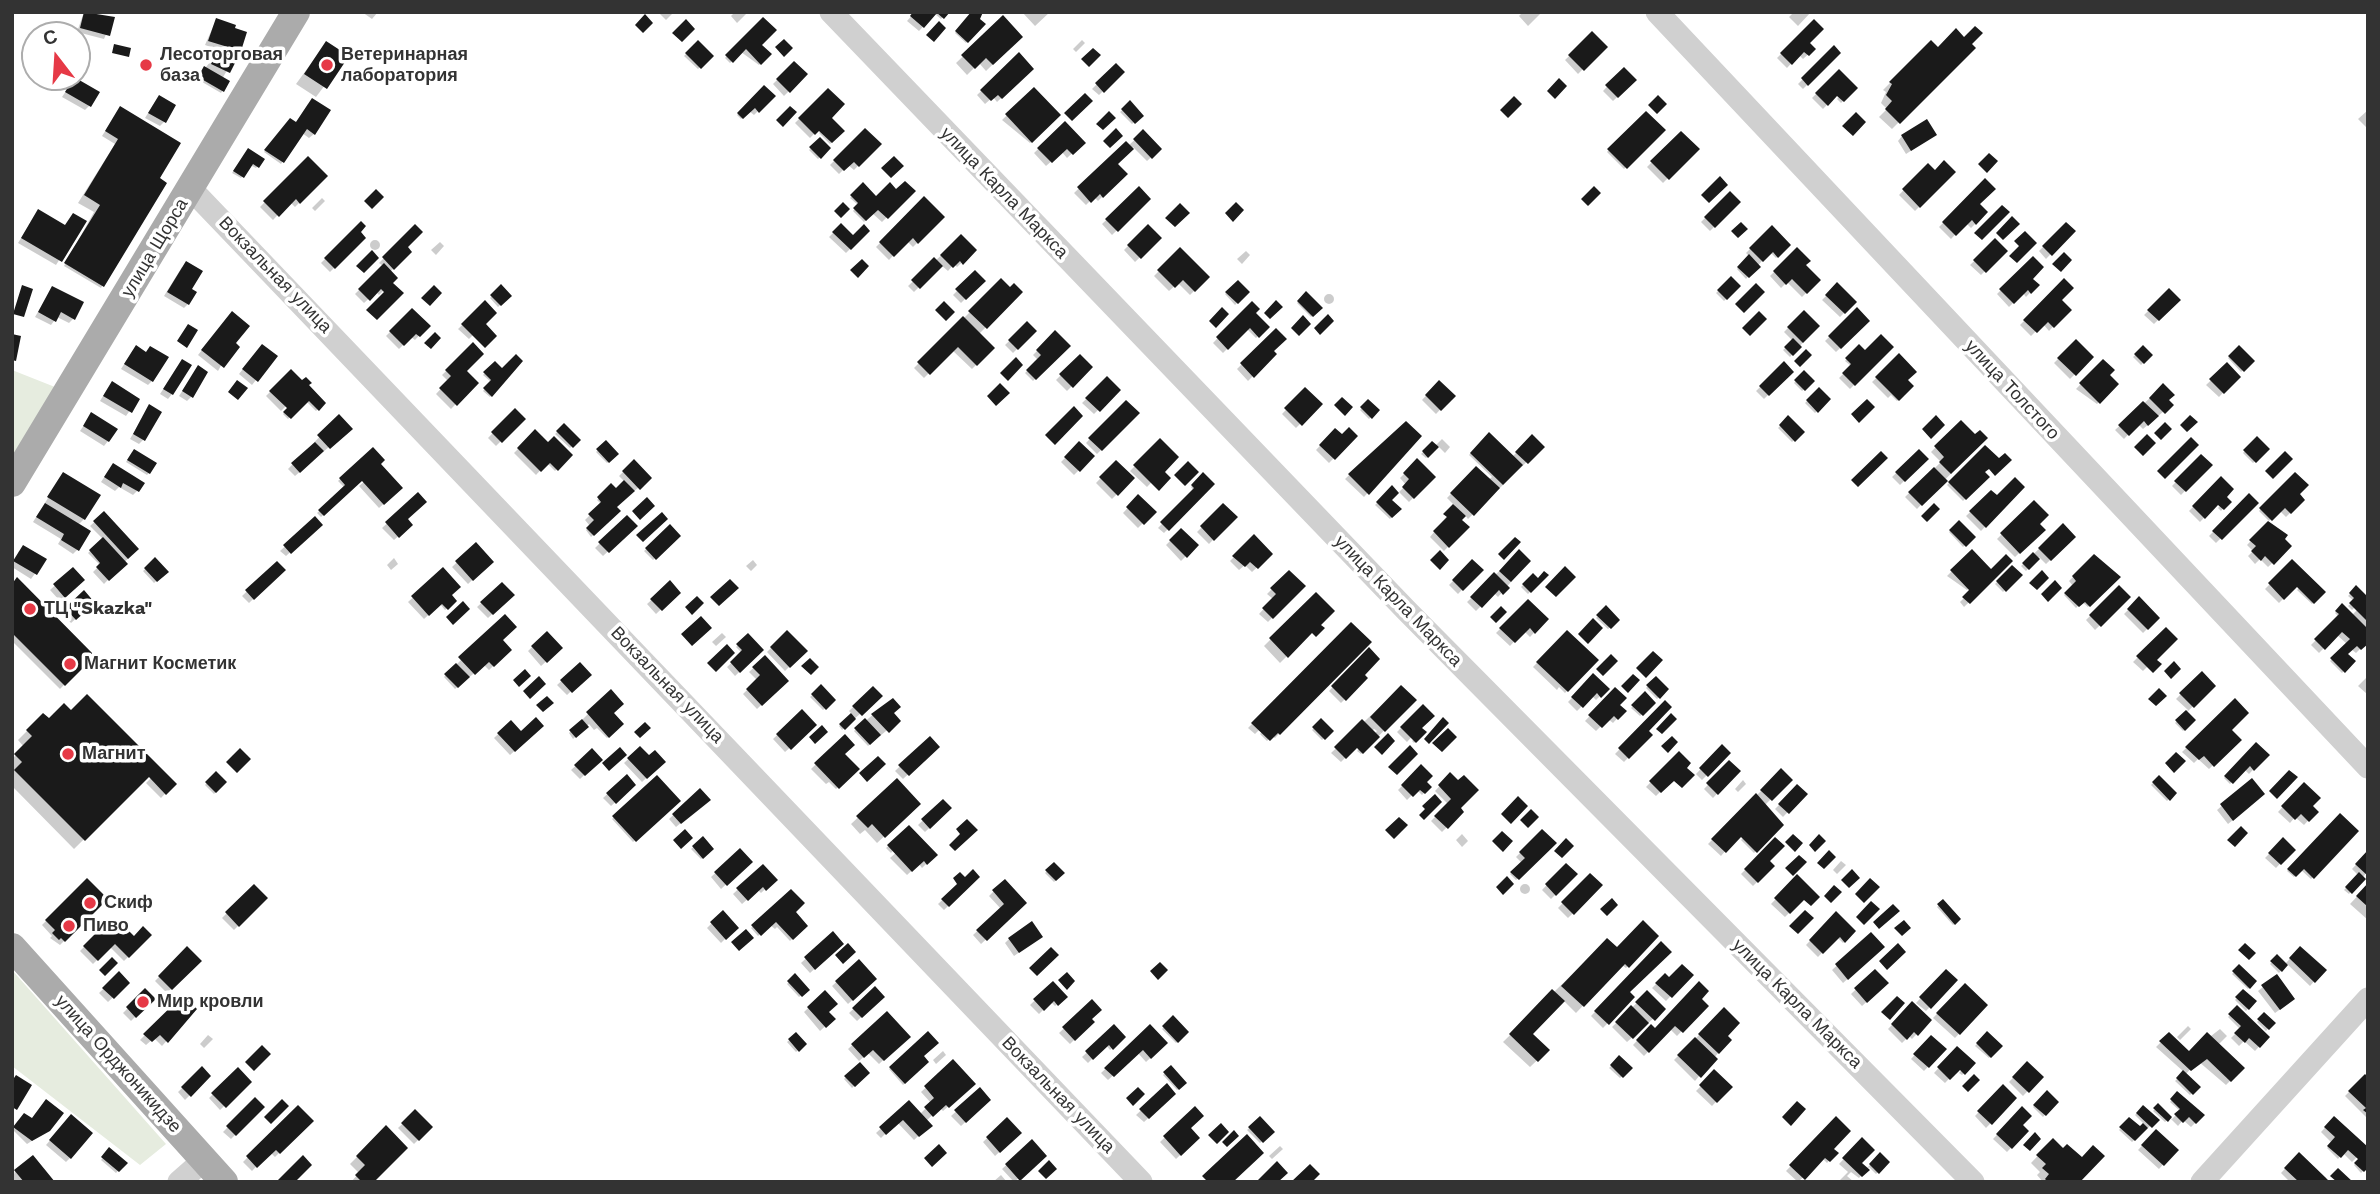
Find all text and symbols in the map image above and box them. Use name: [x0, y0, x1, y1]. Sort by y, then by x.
north arrow: [21, 21, 91, 91]
text: С: [40, 24, 60, 50]
place label: Лесоторговая база: [160, 44, 283, 86]
place label: Ветеринарная лаборатория: [341, 44, 468, 86]
marker: Лесоторговая база: [138, 57, 154, 73]
marker: Ветеринарная лаборатория: [319, 57, 335, 73]
street label: улица Карла Маркса: [936, 123, 1072, 263]
street label: улица Щорса: [117, 195, 193, 301]
street label: Вокзальная улица: [214, 212, 336, 338]
street label: улица Толстого: [1960, 336, 2064, 444]
street label: улица Карла Маркса: [1330, 531, 1466, 671]
place label: ТЦ "Skazka": [44, 598, 152, 620]
marker: ТЦ "Skazka": [22, 601, 38, 617]
street label: Вокзальная улица: [606, 622, 728, 748]
place label: Магнит Косметик: [84, 653, 236, 675]
marker: Магнит Косметик: [62, 656, 78, 672]
place label: Магнит: [82, 743, 145, 765]
marker: Магнит: [60, 746, 76, 762]
place label: Скиф: [104, 892, 153, 914]
marker: Скиф: [82, 895, 98, 911]
place label: Пиво: [83, 915, 129, 937]
marker: Пиво: [61, 918, 77, 934]
street label: улица Карла Маркса: [1728, 935, 1866, 1073]
street label: улица Орджоникидзе: [50, 991, 186, 1137]
place label: Мир кровли: [157, 991, 264, 1013]
marker: Мир кровли: [135, 994, 151, 1010]
street label: Вокзальная улица: [997, 1032, 1119, 1158]

